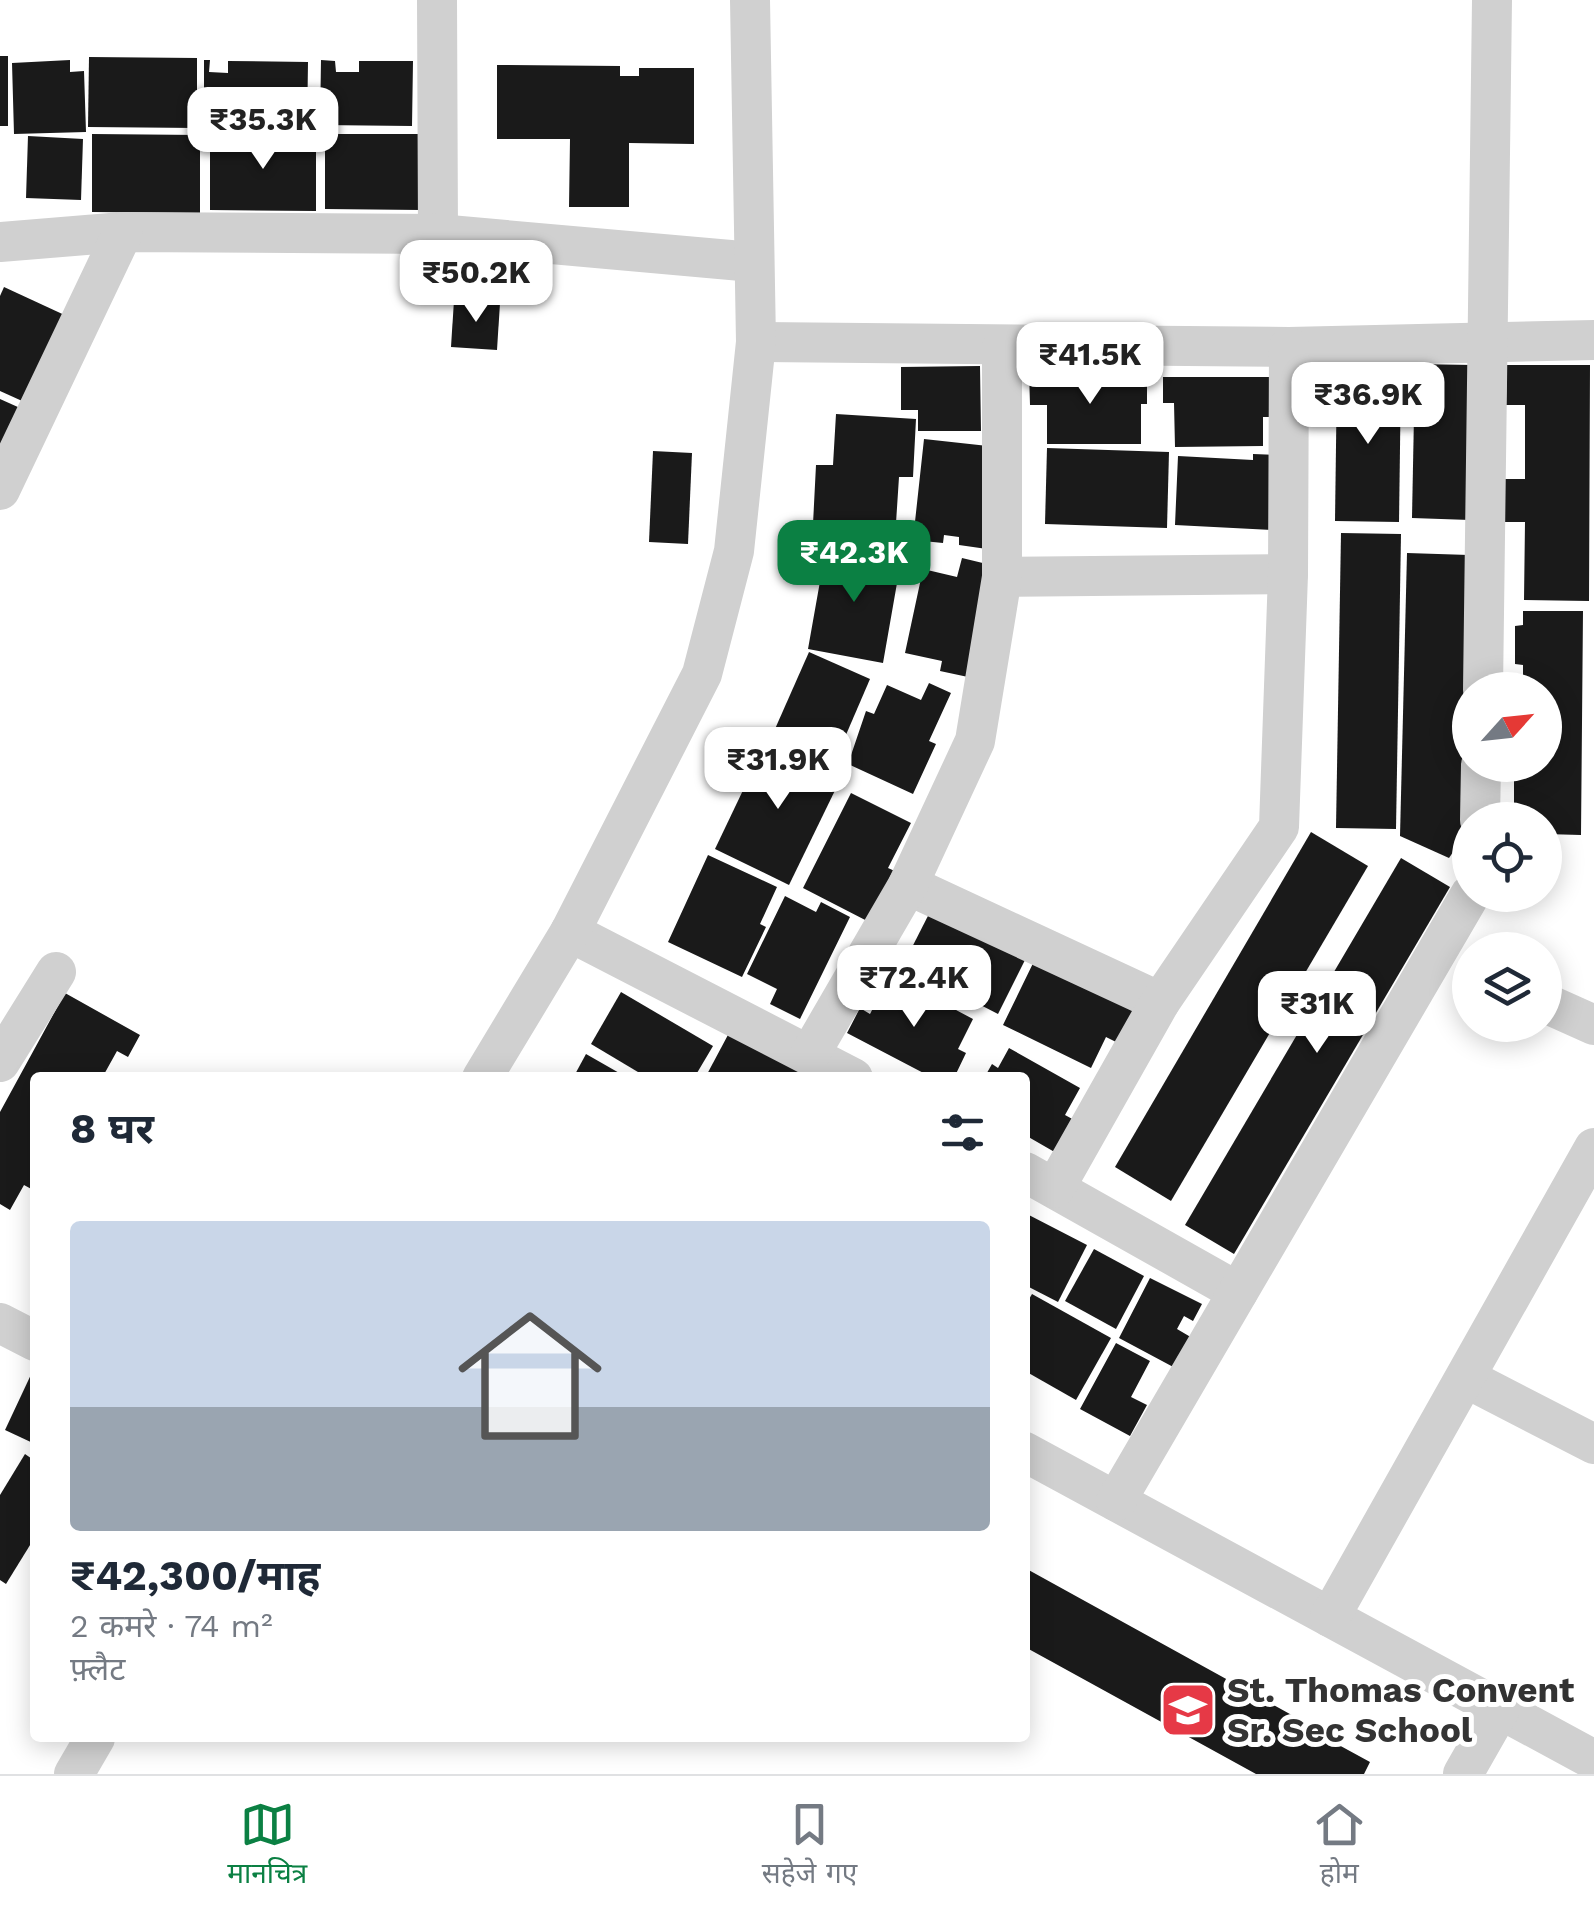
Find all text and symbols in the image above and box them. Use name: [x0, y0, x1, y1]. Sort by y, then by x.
pin: ₹35.3K: [182, 87, 344, 172]
text: ₹35.3K: [209, 100, 317, 138]
pin: ₹50.2K: [395, 240, 557, 325]
text: ₹50.2K: [422, 253, 530, 291]
pin: ₹41.5K: [1009, 322, 1171, 407]
text: ₹41.5K: [1038, 335, 1142, 373]
pin: ₹36.9K: [1287, 362, 1449, 447]
text: ₹36.9K: [1313, 375, 1423, 413]
pin: ₹42.3K: [773, 520, 935, 605]
text: ₹42.3K: [799, 533, 909, 571]
north arrow: [1452, 672, 1562, 782]
map controls: [1452, 672, 1562, 1042]
pin: ₹31.9K: [697, 727, 859, 812]
text: ₹31.9K: [726, 740, 830, 778]
button: locate: [1452, 802, 1562, 912]
button: layers: [1452, 932, 1562, 1042]
pin: ₹72.4K: [833, 945, 995, 1030]
text: ₹72.4K: [859, 958, 969, 996]
pin: ₹31K: [1258, 971, 1376, 1056]
text: ₹31K: [1280, 984, 1354, 1022]
text: 8 घर: [70, 1104, 154, 1153]
icon: filters: [935, 1105, 990, 1160]
icon: home: [440, 1286, 620, 1466]
text: ₹42,300/माह: [70, 1551, 320, 1600]
text: 2 कमरे · 74 m²: [70, 1607, 273, 1645]
text: फ़्लैट: [70, 1650, 125, 1688]
place label: St. Thomas Convent Sr. Sec School: [1227, 1669, 1574, 1751]
school or university icon: St. Thomas Convent Sr. Sec School: [1158, 1680, 1218, 1740]
tab: मानचित्र: [227, 1797, 307, 1894]
tab: सहेजे गए: [762, 1797, 857, 1894]
tab: होम: [1312, 1797, 1367, 1894]

